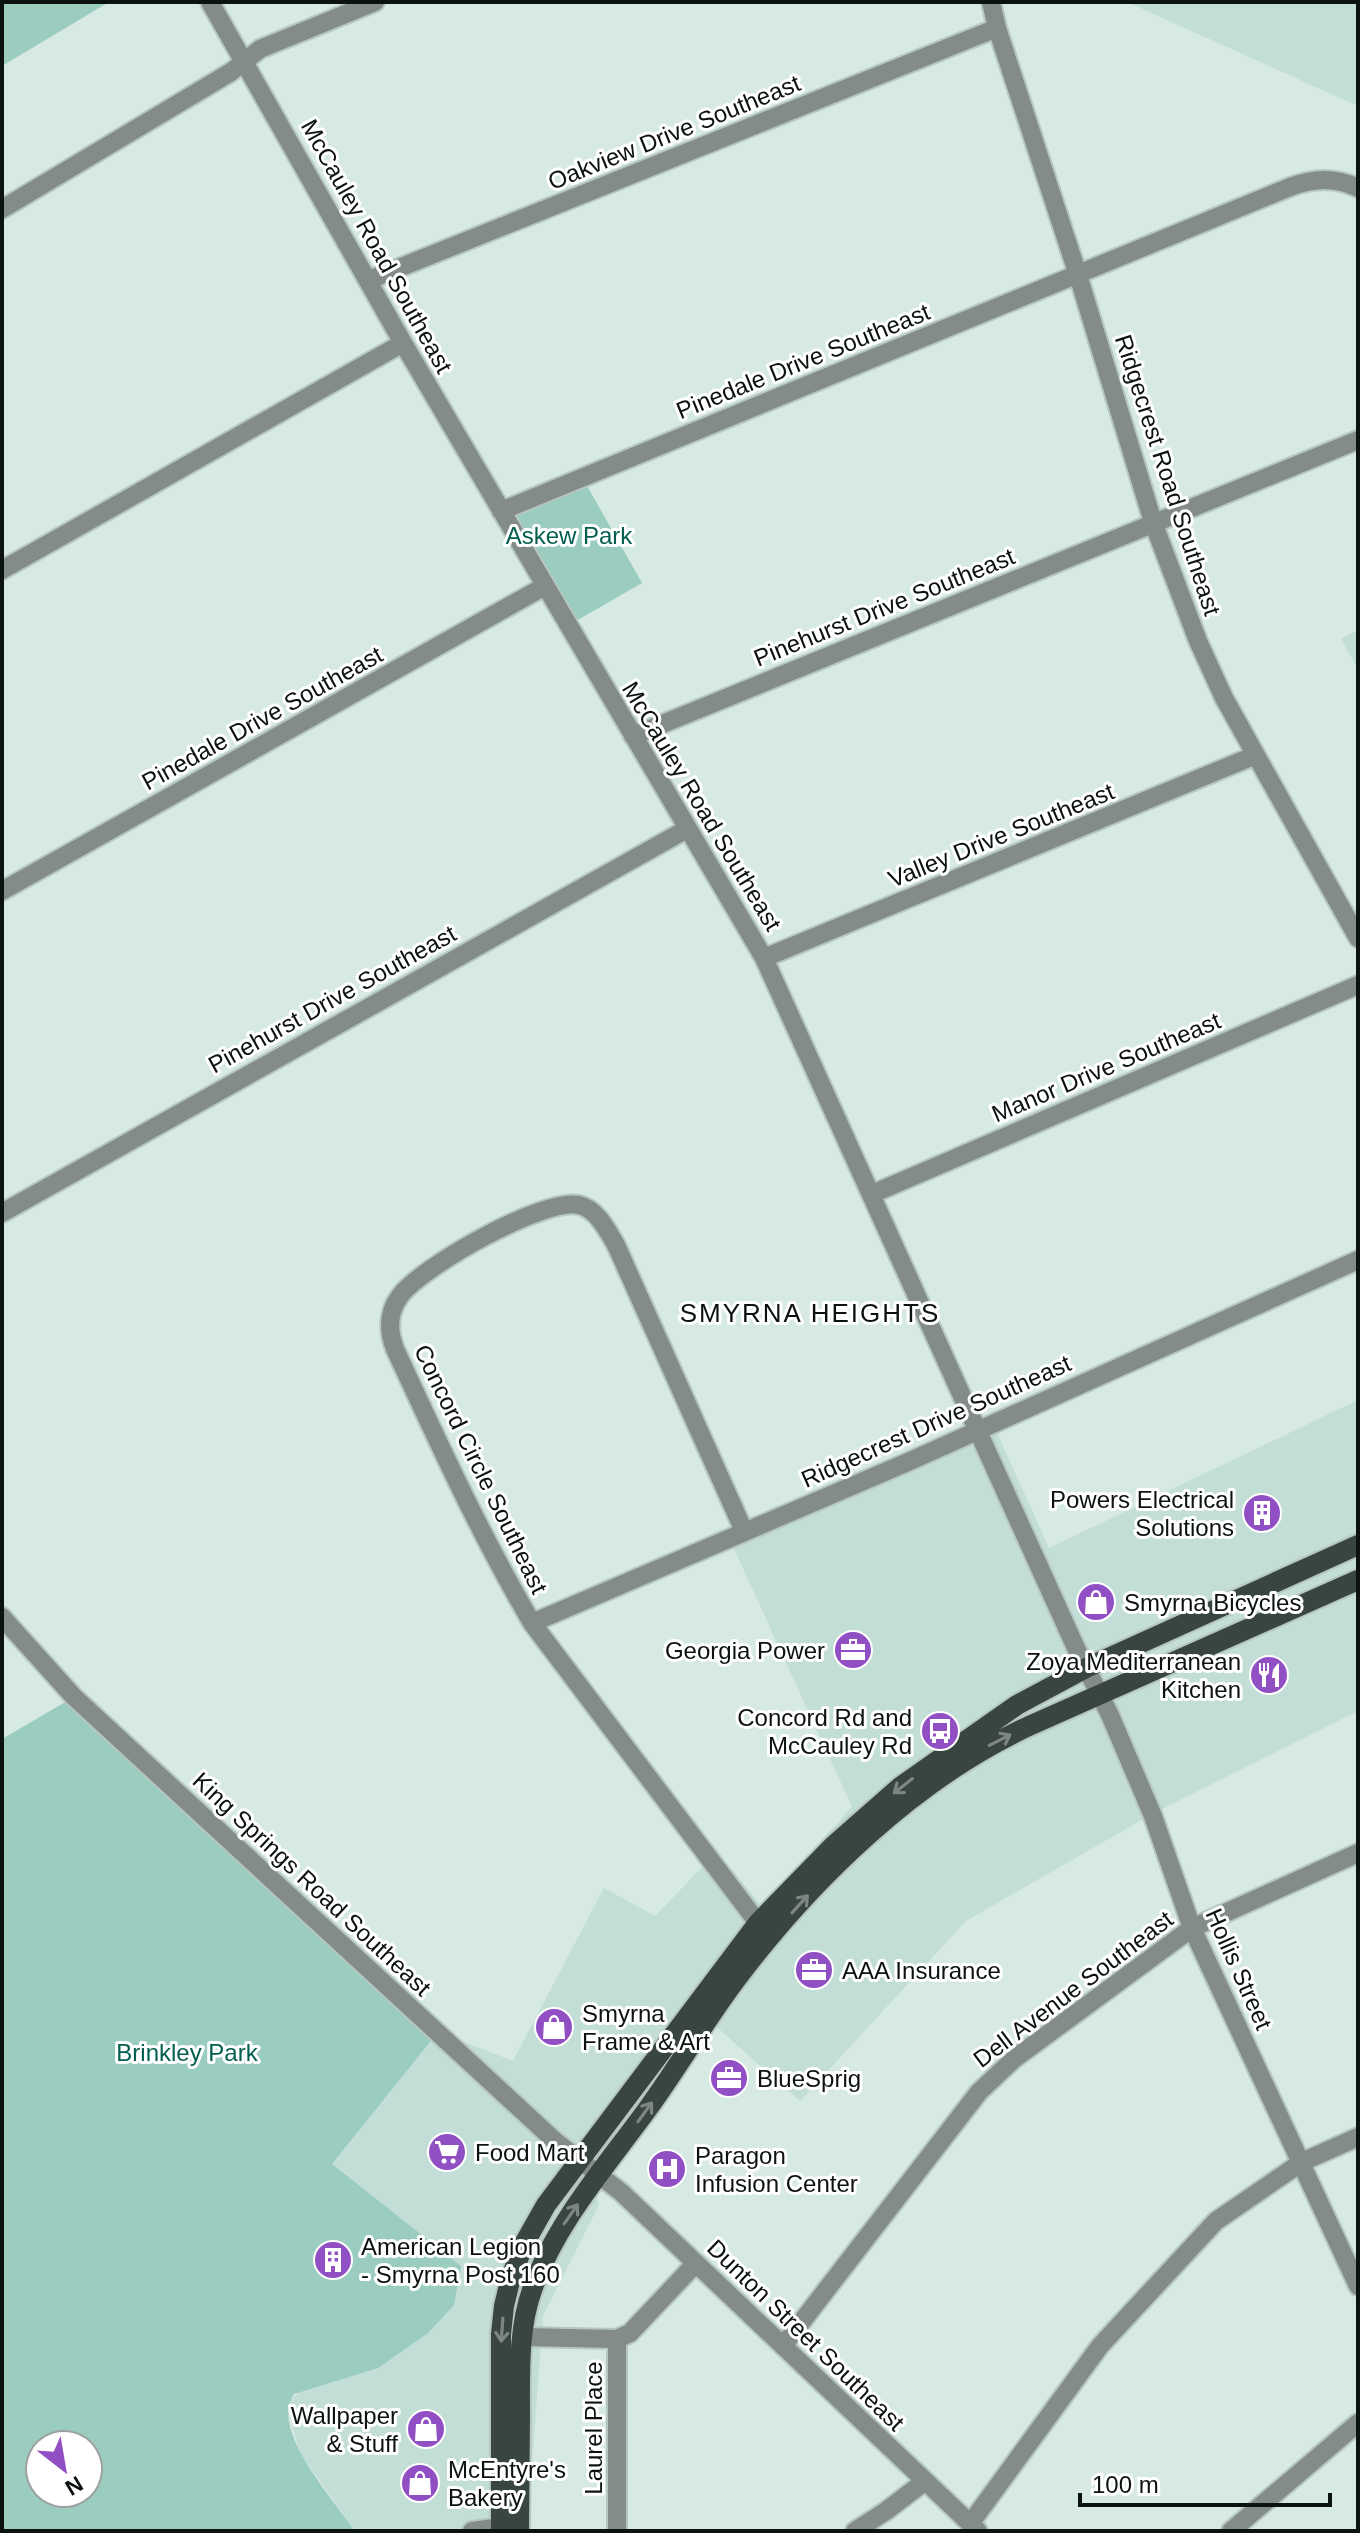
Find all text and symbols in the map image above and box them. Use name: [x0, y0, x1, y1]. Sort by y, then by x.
street label: Oakview Drive Southeast: [544, 69, 804, 195]
street label: McCauley Road Southeast: [296, 115, 458, 378]
street label: Pinedale Drive Southeast: [672, 298, 934, 424]
street label: Ridgecrest Road Southeast: [1110, 331, 1226, 619]
park label: Askew Park: [506, 522, 633, 549]
street label: Pinehurst Drive Southeast: [750, 542, 1019, 672]
street label: Pinedale Drive Southeast: [137, 640, 387, 795]
street label: McCauley Road Southeast: [617, 677, 787, 936]
street label: Valley Drive Southeast: [884, 777, 1118, 893]
street label: Pinehurst Drive Southeast: [204, 919, 461, 1078]
street label: Manor Drive Southeast: [988, 1006, 1225, 1127]
district label: SMYRNA HEIGHTS: [680, 1298, 940, 1328]
street label: Concord Circle Southeast: [409, 1340, 553, 1598]
street label: Ridgecrest Drive Southeast: [797, 1349, 1075, 1493]
place label: Powers Electrical Solutions: [1050, 1486, 1234, 1541]
building icon: Powers Electrical Solutions: [1241, 1492, 1283, 1534]
shop icon: Smyrna Bicycles: [1075, 1581, 1117, 1623]
place label: Smyrna Bicycles: [1124, 1589, 1301, 1616]
office icon: Georgia Power: [832, 1629, 874, 1671]
place label: Georgia Power: [665, 1637, 825, 1664]
place label: Zoya Mediterranean Kitchen: [1026, 1648, 1241, 1703]
restaurant icon: Zoya Mediterranean Kitchen: [1248, 1654, 1290, 1696]
place label: Concord Rd and McCauley Rd: [737, 1704, 912, 1759]
bus stop icon: Concord Rd and McCauley Rd: [919, 1710, 961, 1752]
one-way arrow: [987, 1731, 1011, 1747]
street label: King Springs Road Southeast: [188, 1767, 437, 2001]
one-way arrow: [893, 1777, 914, 1794]
one-way arrow: [790, 1894, 809, 1914]
street label: Hollis Street: [1200, 1904, 1278, 2034]
street label: Dell Avenue Southeast: [968, 1905, 1178, 2073]
office icon: AAA Insurance: [793, 1949, 835, 1991]
place label: AAA Insurance: [842, 1957, 1001, 1984]
place label: Smyrna Frame & Art: [582, 2000, 710, 2055]
shop icon: Smyrna Frame & Art: [533, 2006, 575, 2048]
park label: Brinkley Park: [116, 2039, 259, 2066]
office icon: BlueSprig: [708, 2057, 750, 2099]
place label: BlueSprig: [757, 2065, 861, 2092]
one-way arrow: [637, 2102, 653, 2124]
supermarket icon: Food Mart: [426, 2131, 468, 2173]
place label: Food Mart: [475, 2139, 585, 2166]
place label: Paragon Infusion Center: [695, 2142, 858, 2197]
hospital icon: Paragon Infusion Center: [646, 2148, 688, 2190]
one-way arrow: [563, 2204, 579, 2226]
place label: American Legion - Smyrna Post 160: [361, 2233, 560, 2288]
street label: Dunton Street Southeast: [702, 2234, 910, 2436]
building icon: American Legion - Smyrna Post 160: [312, 2239, 354, 2281]
one-way arrow: [494, 2316, 509, 2343]
street label: Laurel Place: [580, 2361, 607, 2495]
place label: Wallpaper & Stuff: [291, 2402, 398, 2457]
shop icon: Wallpaper & Stuff: [405, 2408, 447, 2450]
north arrow: [24, 2429, 104, 2509]
place label: McEntyre's Bakery: [448, 2456, 566, 2511]
scale bar: [1080, 2457, 1330, 2507]
shop icon: McEntyre's Bakery: [399, 2462, 441, 2504]
text: N: [61, 2471, 87, 2501]
text: 100 m: [1092, 2471, 1159, 2498]

